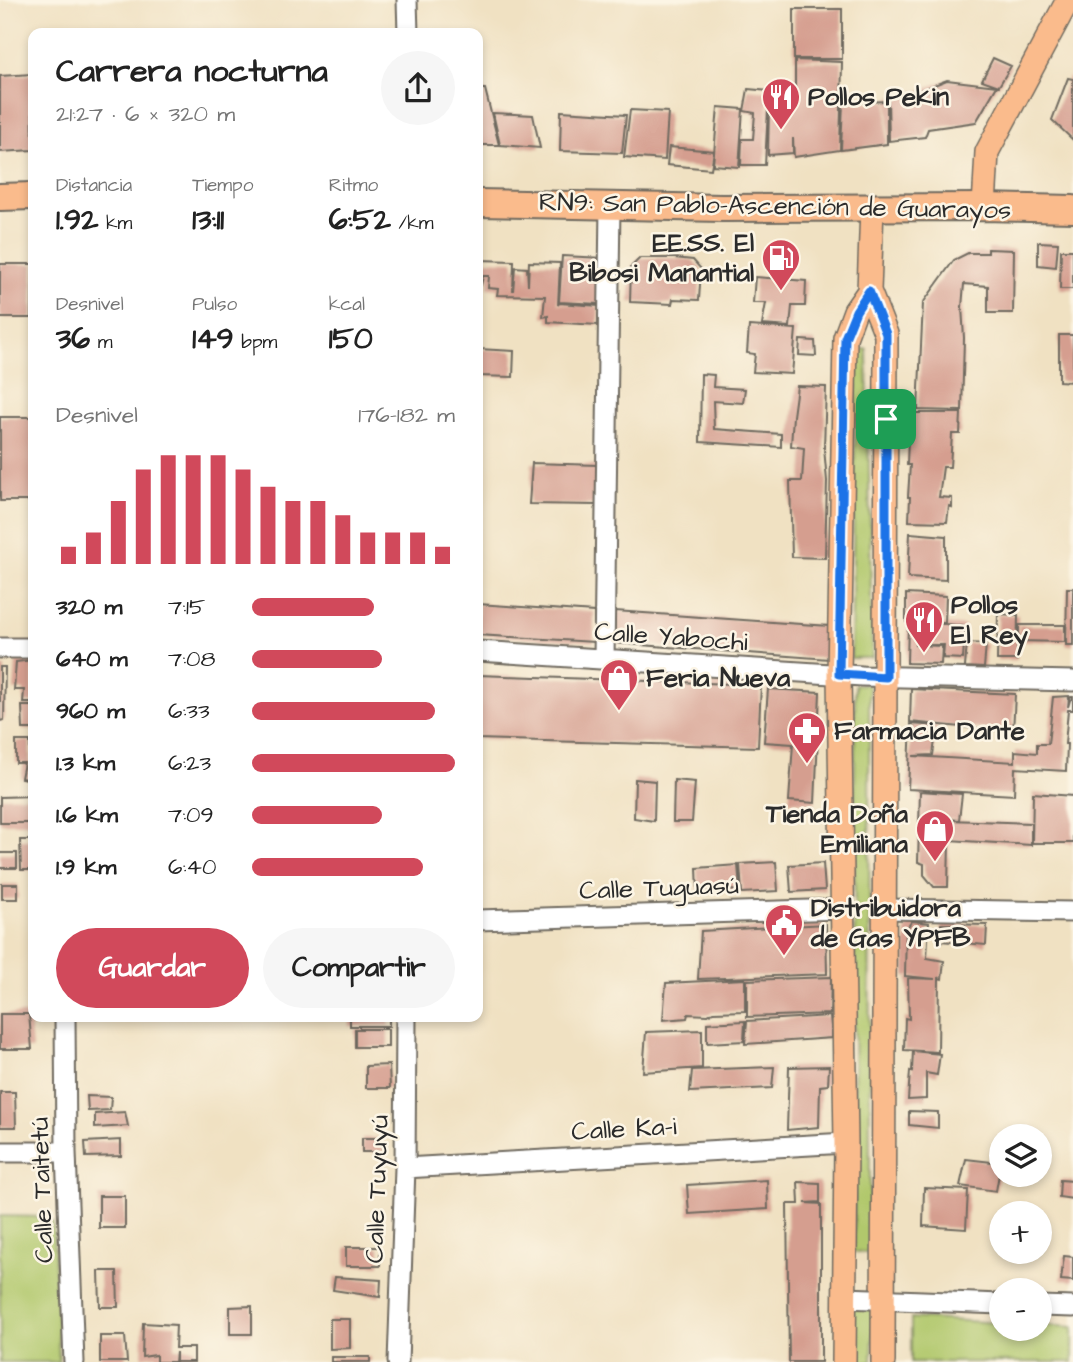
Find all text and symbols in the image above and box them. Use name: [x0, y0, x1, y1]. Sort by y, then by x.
text: Carrera nocturna: [56, 49, 328, 94]
button: share: [381, 51, 455, 125]
restaurant icon: Pollos Pekin: [760, 76, 802, 131]
place label: Pollos Pekin: [808, 79, 949, 115]
text: 21:27 · 6 × 320 m: [56, 98, 235, 130]
text: Distancia: [56, 172, 132, 199]
text: Tiempo: [192, 172, 253, 199]
text: Ritmo: [329, 172, 378, 199]
street label: RN9: San Pablo-Ascención de Guarayos: [539, 184, 1011, 230]
text: 1.92: [56, 199, 98, 241]
text: 13:11: [192, 199, 224, 241]
text: 6:52: [329, 199, 391, 241]
text: km: [98, 210, 132, 237]
text: /km: [391, 210, 434, 237]
place label: EE.SS. El Bibosi Manantial: [569, 225, 754, 291]
fuel station icon: EE.SS. El Bibosi Manantial: [760, 237, 802, 292]
text: Desnivel: [56, 291, 124, 318]
text: Pulso: [192, 291, 237, 318]
text: kcal: [329, 291, 365, 318]
text: 36: [56, 318, 90, 360]
text: 149: [192, 318, 234, 360]
text: 150: [329, 318, 373, 360]
text: m: [90, 329, 112, 356]
text: bpm: [234, 329, 277, 356]
pin: [856, 389, 916, 449]
text: Desnivel: [56, 399, 138, 431]
text: 176–182 m: [358, 399, 455, 431]
icon: arrive: [867, 400, 905, 438]
place label: Pollos El Rey: [951, 587, 1028, 656]
text: 320 m: [56, 591, 122, 623]
text: 7:15: [168, 591, 205, 623]
restaurant icon: Pollos El Rey: [903, 599, 945, 654]
street label: Calle Yabochi: [593, 614, 749, 660]
text: 640 m: [56, 643, 128, 675]
text: 7:08: [168, 643, 215, 675]
shop icon: Feria Nueva: [598, 657, 640, 712]
place label: Feria Nueva: [646, 660, 791, 696]
text: 960 m: [56, 695, 125, 727]
text: 6:33: [168, 695, 210, 727]
pharmacy icon: Farmacia Dante: [786, 710, 828, 765]
place label: Farmacia Dante: [834, 713, 1025, 749]
text: 1.3 km: [56, 747, 115, 779]
text: 6:23: [168, 747, 211, 779]
place label: Tienda Doña Emiliana: [765, 796, 909, 862]
text: 1.6 km: [56, 799, 118, 831]
text: 7:09: [168, 799, 214, 831]
shop icon: Tienda Doña Emiliana: [914, 808, 956, 863]
text: 1.9 km: [56, 851, 117, 883]
text: 6:40: [168, 851, 216, 883]
street label: Calle Tuguasú: [579, 867, 740, 911]
place label: Distribuidora de Gas YPFB: [810, 890, 971, 956]
public building icon: Distribuidora de Gas YPFB: [763, 902, 805, 957]
button: Guardar: [56, 928, 249, 1008]
button: Compartir: [263, 928, 455, 1008]
street label: Calle Ka-i: [570, 1108, 678, 1150]
street label: Calle Tuyuyú: [356, 1114, 400, 1264]
street label: Calle Taitetú: [21, 1116, 63, 1264]
map controls: [989, 1124, 1052, 1341]
button: layers: [989, 1124, 1052, 1187]
button: +: [989, 1201, 1052, 1264]
button: −: [989, 1278, 1052, 1341]

